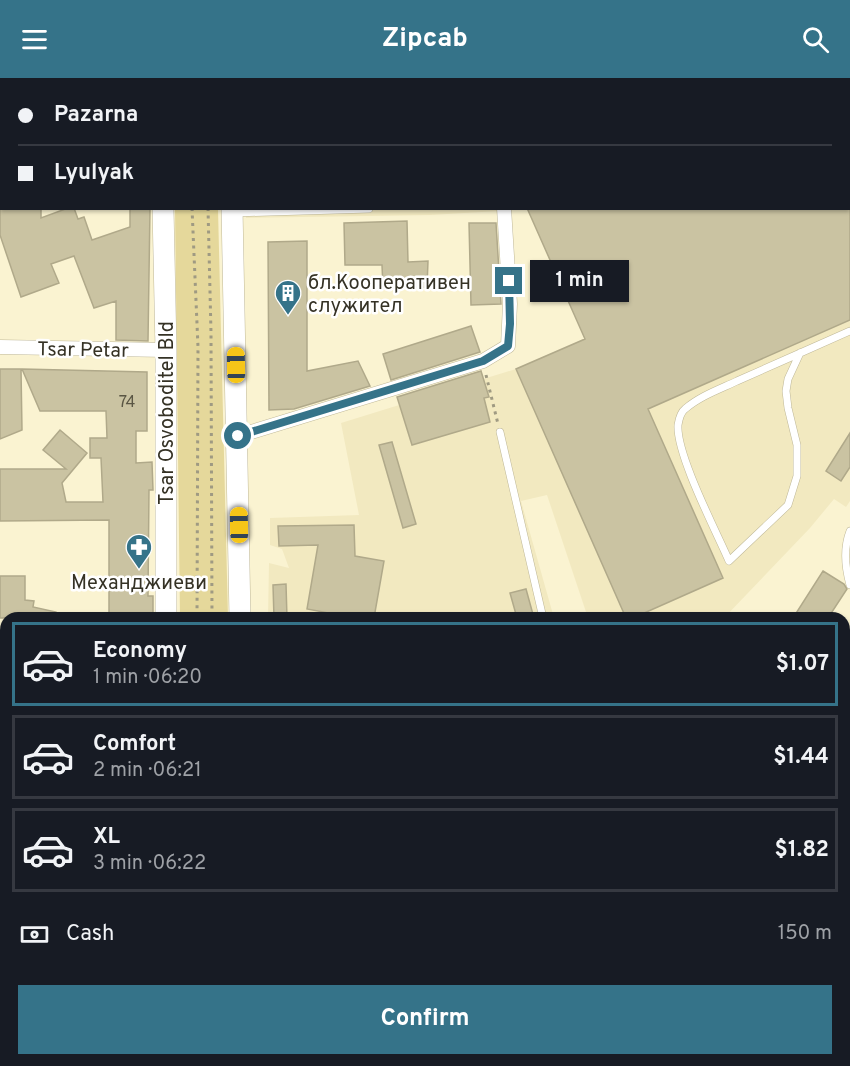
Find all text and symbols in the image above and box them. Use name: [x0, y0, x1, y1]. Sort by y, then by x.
text: Zipcab: [382, 22, 468, 56]
icon: menu: [18, 23, 51, 56]
icon: search: [799, 23, 832, 56]
text: Pazarna: [54, 102, 138, 129]
text: Lyulyak: [54, 160, 134, 187]
callout: 1 min: [530, 260, 629, 302]
route end: [495, 267, 522, 294]
text: 1 min: [555, 268, 604, 294]
place label: бл.Кооперативен служител: [308, 271, 471, 320]
building icon: бл.Кооперативен служител: [273, 278, 303, 316]
street label: Tsar Osvoboditel Bld: [155, 321, 181, 505]
street label: Tsar Petar: [37, 337, 129, 365]
car: [227, 347, 245, 383]
house number: 74: [119, 393, 135, 413]
route start: [224, 422, 251, 449]
car: [230, 507, 248, 543]
pharmacy icon: Механджиеви: [124, 532, 154, 570]
place label: Механджиеви: [71, 571, 207, 597]
icon: car: [21, 637, 75, 691]
text: Economy: [93, 638, 187, 665]
text: $1.07: [776, 651, 829, 678]
text: 1 min · 06:20: [93, 665, 202, 691]
icon: car: [21, 730, 75, 784]
text: Comfort: [93, 731, 176, 758]
text: $1.44: [773, 744, 829, 771]
text: 2 min · 06:21: [93, 758, 202, 784]
icon: car: [21, 823, 75, 877]
text: XL: [93, 824, 120, 851]
text: $1.82: [775, 837, 829, 864]
text: 3 min · 06:22: [93, 851, 206, 877]
icon: cash: [18, 918, 51, 951]
text: Cash: [66, 921, 115, 948]
text: 150 m: [778, 921, 832, 947]
button: Confirm: [18, 985, 832, 1054]

